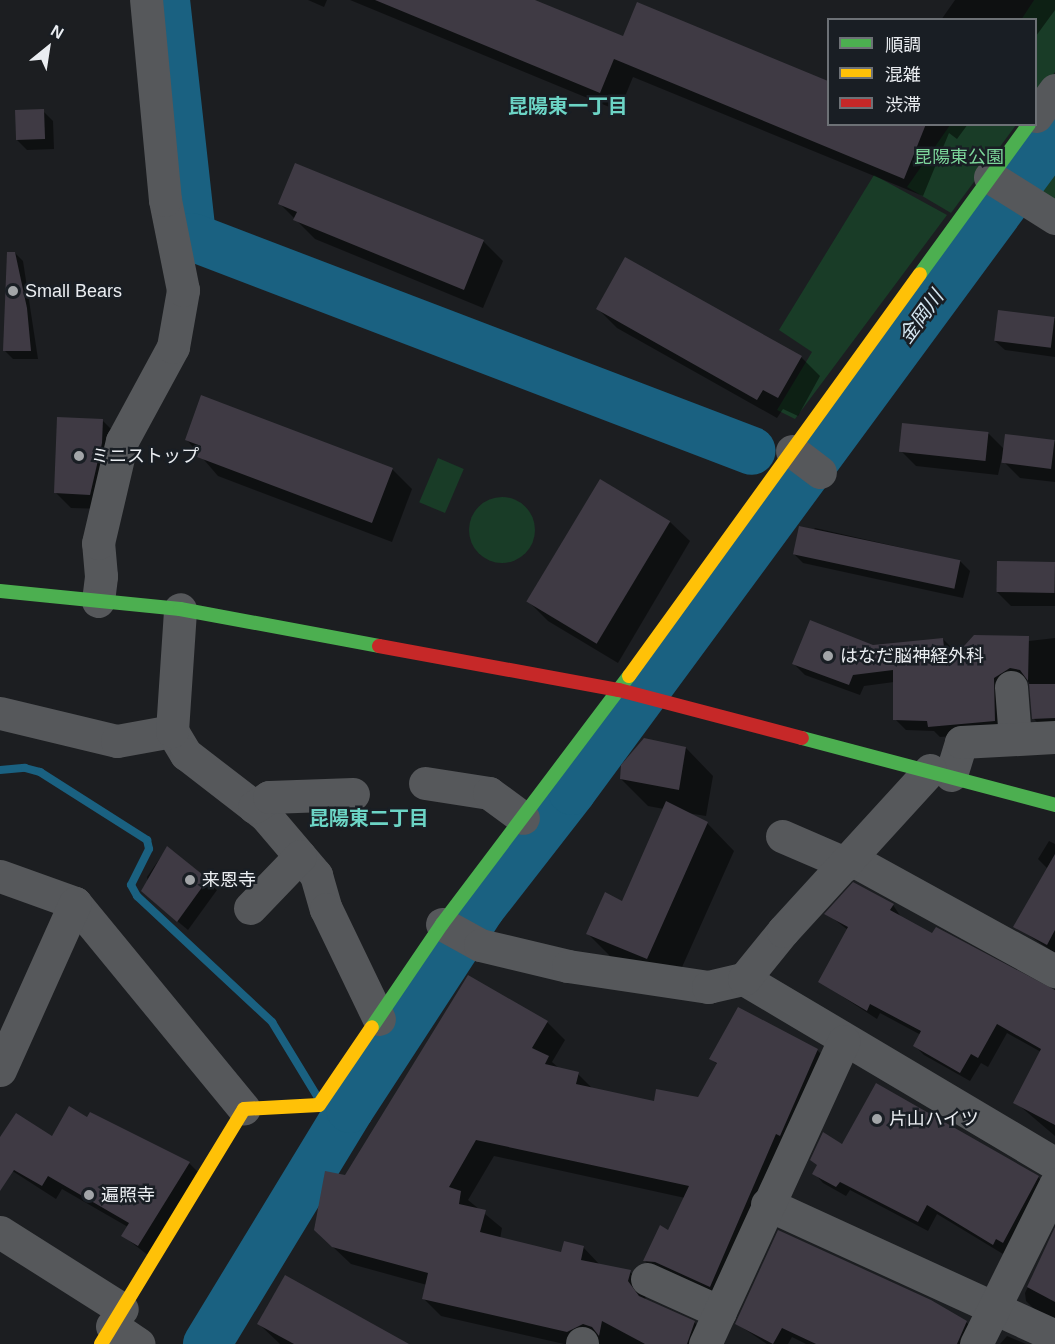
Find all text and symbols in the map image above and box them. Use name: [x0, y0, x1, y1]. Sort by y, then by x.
north arrow: [18, 18, 78, 78]
legend: [827, 18, 1037, 126]
text: N: [48, 22, 67, 42]
text: 順調: [885, 35, 921, 55]
text: 混雑: [885, 65, 921, 85]
district label: 昆陽東一丁目: [508, 94, 628, 118]
text: 渋滞: [885, 95, 921, 115]
park label: 昆陽東公園: [914, 146, 1004, 168]
place label: Small Bears: [25, 280, 122, 302]
marker: Small Bears: [6, 284, 20, 298]
water label: 金岡川: [894, 286, 948, 348]
place label: ミニストップ: [91, 445, 199, 467]
marker: ミニストップ: [72, 449, 86, 463]
place label: はなだ脳神経外科: [840, 645, 984, 667]
marker: はなだ脳神経外科: [821, 649, 835, 663]
district label: 昆陽東二丁目: [309, 806, 429, 830]
place label: 来恩寺: [202, 869, 256, 891]
marker: 来恩寺: [183, 873, 197, 887]
place label: 片山ハイツ: [889, 1108, 979, 1130]
marker: 片山ハイツ: [870, 1112, 884, 1126]
place label: 遍照寺: [101, 1184, 155, 1206]
marker: 遍照寺: [82, 1188, 96, 1202]

